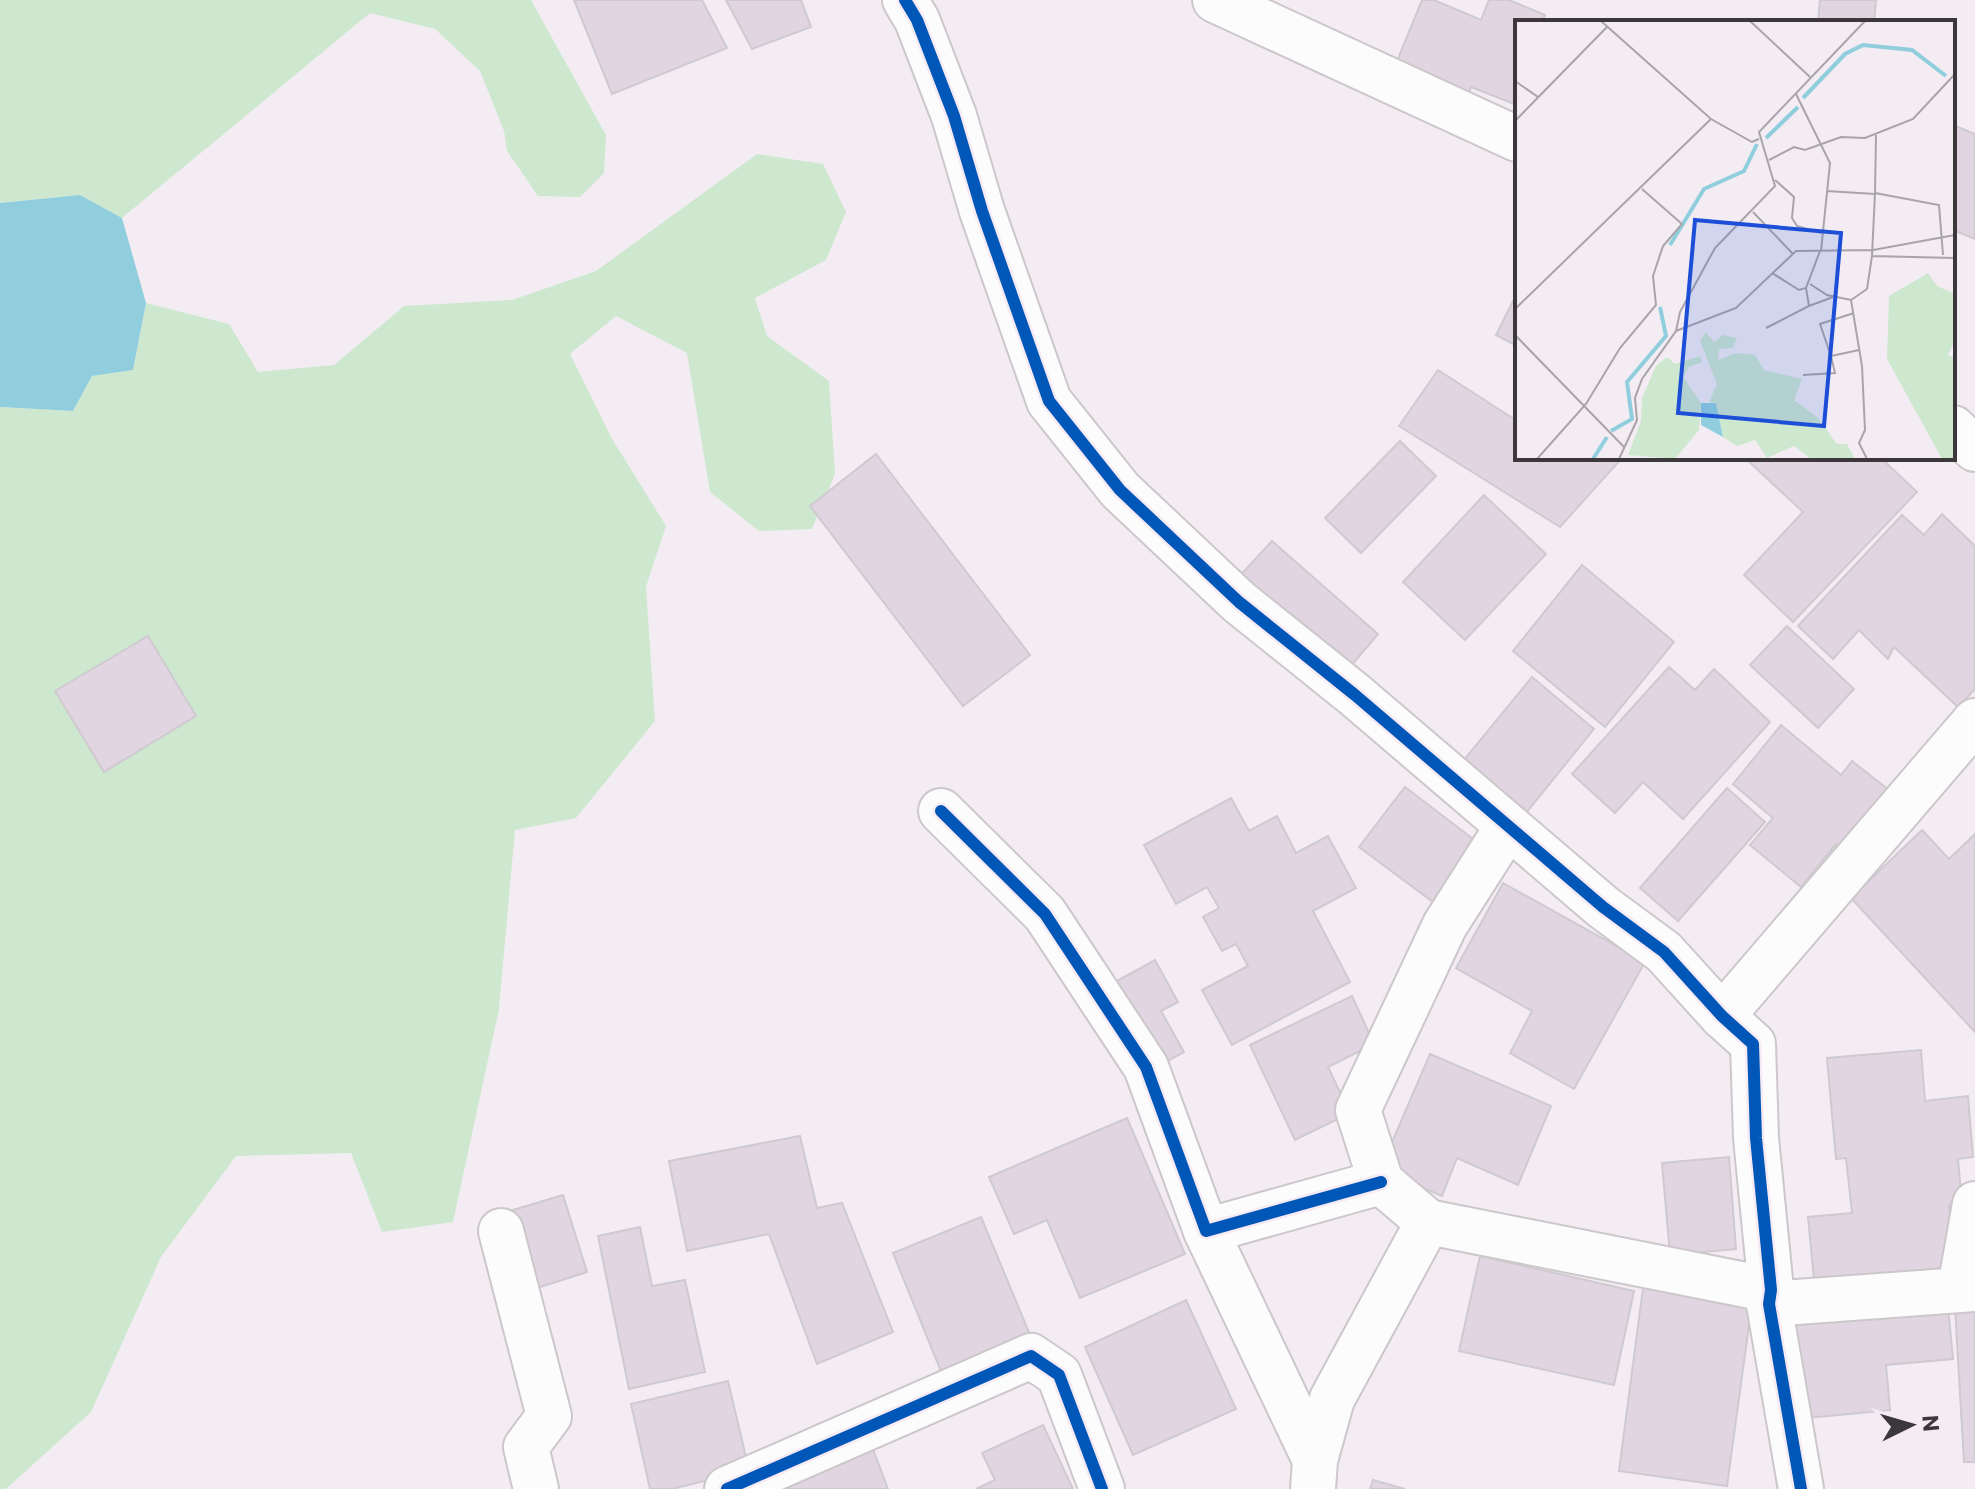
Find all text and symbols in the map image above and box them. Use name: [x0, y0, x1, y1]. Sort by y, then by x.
inset map: [1515, 20, 1955, 460]
north arrow: [1871, 1385, 1951, 1465]
text: N: [1917, 1414, 1946, 1433]

